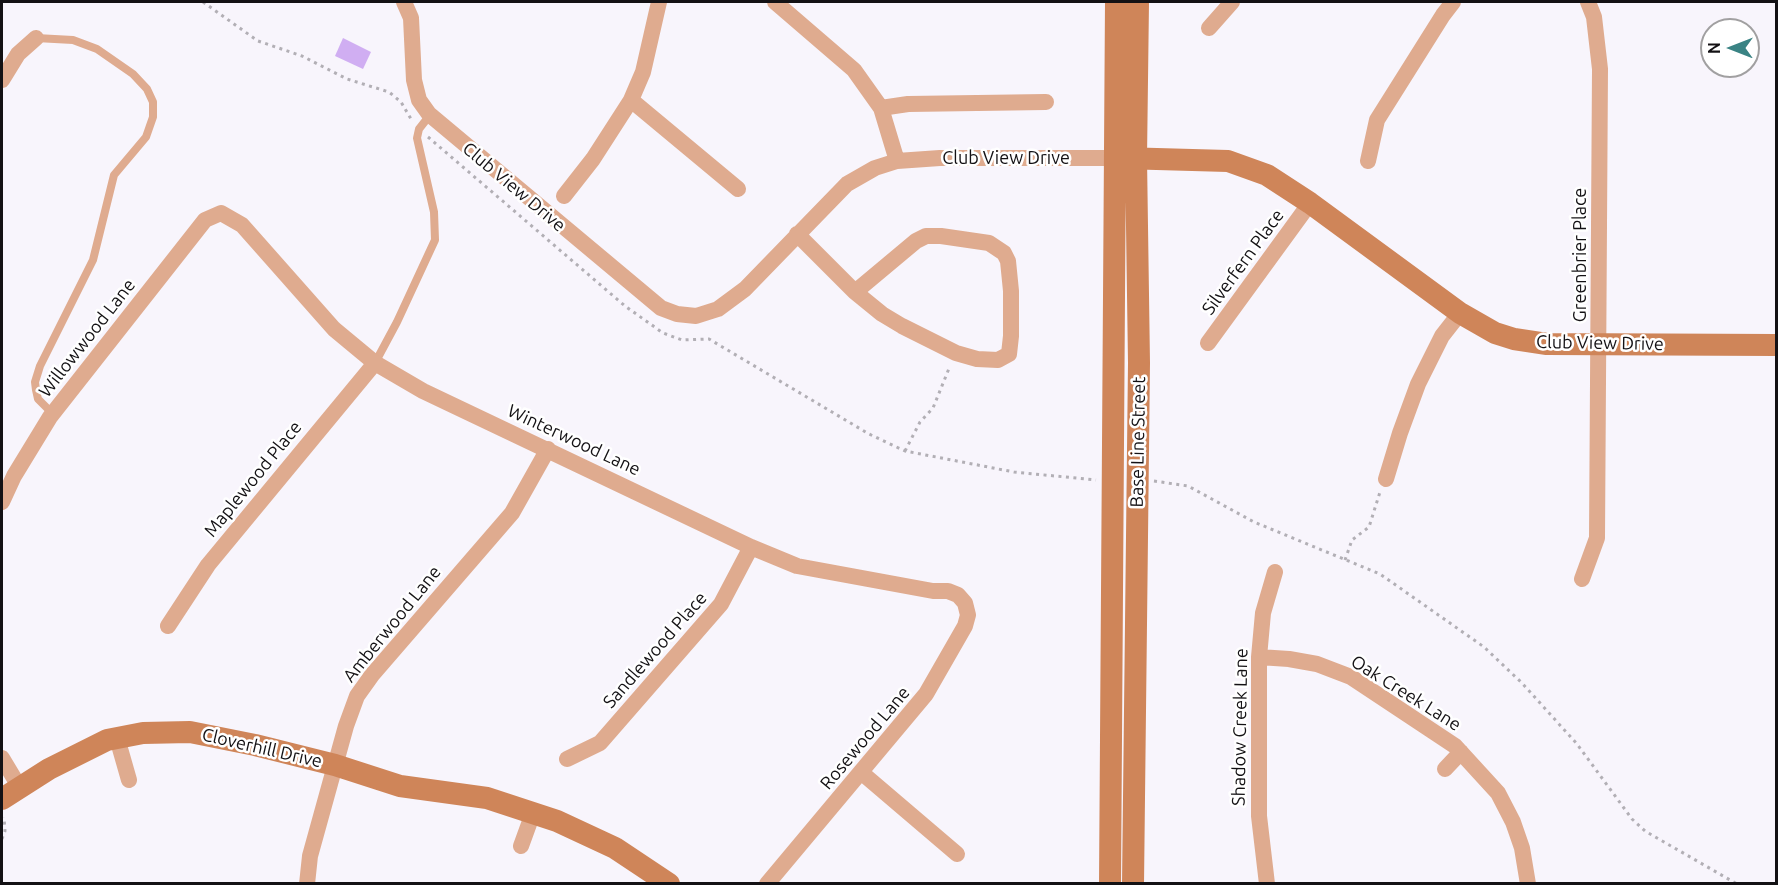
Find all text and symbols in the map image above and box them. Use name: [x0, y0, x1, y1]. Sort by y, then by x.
north arrow: [1700, 18, 1760, 78]
text: N: [1705, 42, 1723, 54]
street label: Club View Drive: [458, 138, 570, 236]
street label: Club View Drive: [942, 147, 1070, 169]
street label: Greenbrier Place: [1569, 188, 1591, 322]
street label: Silverfern Place: [1198, 205, 1288, 319]
street label: Willowwood Lane: [34, 275, 140, 401]
street label: Club View Drive: [1536, 331, 1664, 355]
street label: Base Line Street: [1126, 376, 1150, 508]
street label: Winterwood Lane: [504, 400, 644, 480]
street label: Maplewood Place: [200, 417, 306, 541]
street label: Amberwood Lane: [339, 562, 445, 686]
street label: Sandlewood Place: [599, 588, 711, 712]
street label: Shadow Creek Lane: [1228, 648, 1252, 806]
street label: Oak Creek Lane: [1347, 650, 1465, 736]
street label: Rosewood Lane: [816, 682, 914, 794]
street label: Cloverhill Drive: [200, 724, 324, 772]

